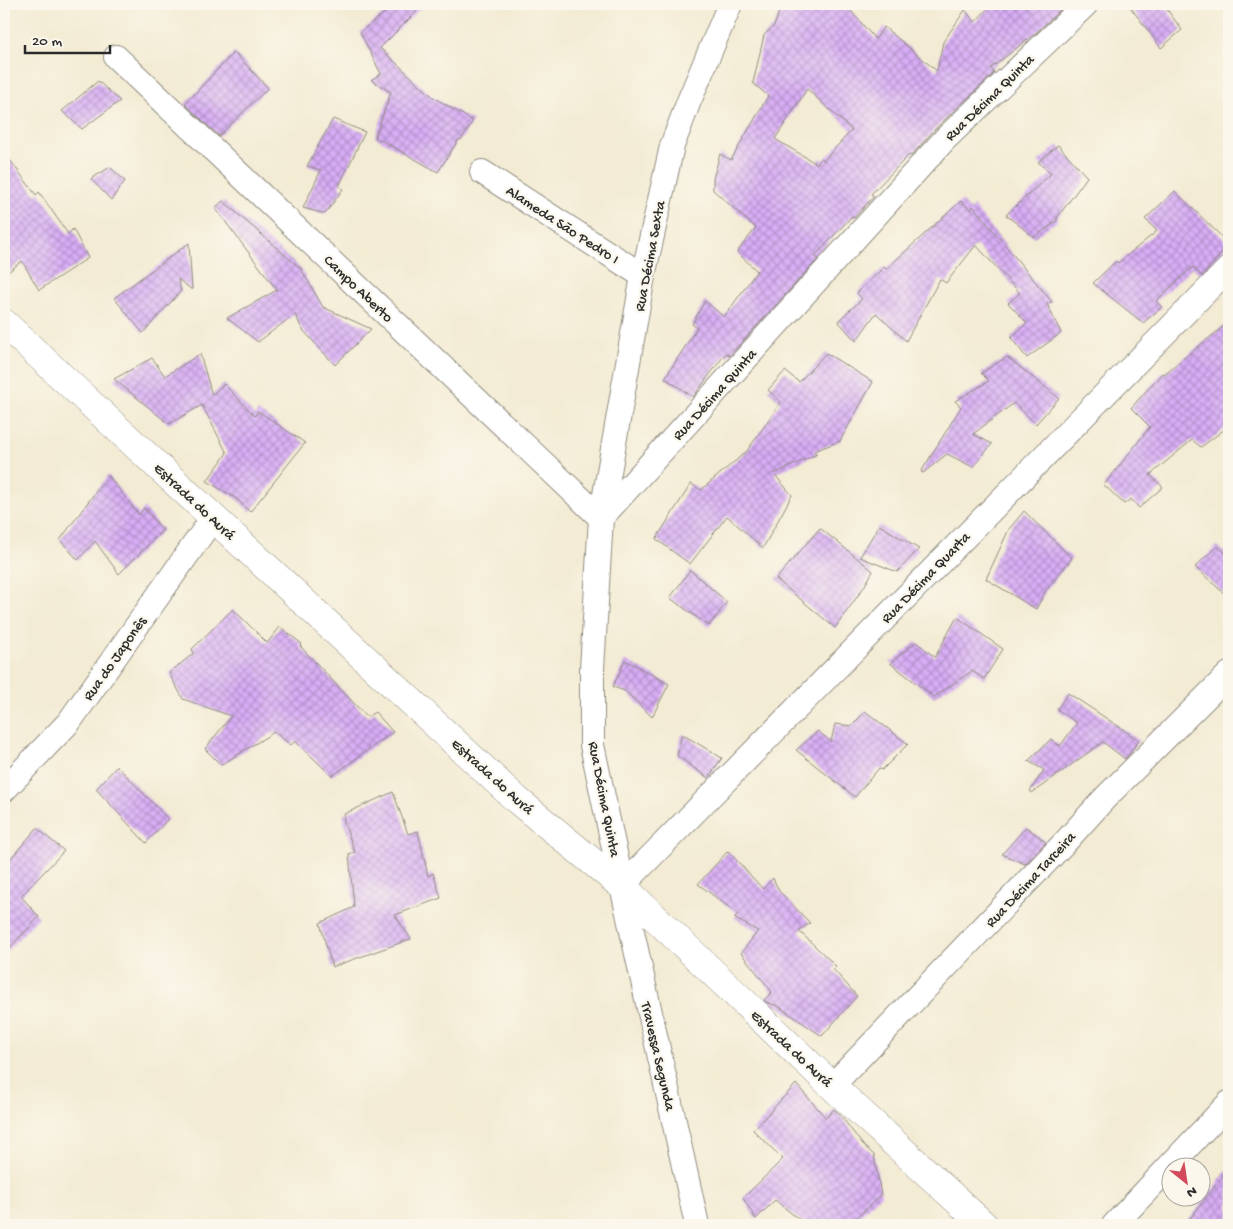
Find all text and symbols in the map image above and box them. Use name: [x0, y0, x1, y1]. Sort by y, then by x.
scale bar: [25, 22, 110, 54]
text: 20 m: [32, 33, 62, 51]
street label: Rua Décima Quinta: [942, 51, 1039, 146]
street label: Alameda São Pedro I: [502, 182, 622, 269]
street label: Rua Décima Sexta: [631, 199, 671, 313]
street label: Campo Aberto: [319, 252, 396, 327]
street label: Rua Décima Quinta: [670, 345, 762, 445]
street label: Estrada do Aurá: [149, 460, 239, 545]
street label: Rua Décima Quarta: [878, 528, 975, 628]
street label: Rua do Japonês: [80, 613, 152, 705]
street label: Estrada do Aurá: [447, 736, 537, 820]
street label: Rua Décima Quinta: [583, 740, 623, 859]
street label: Rua Décima Tarceira: [982, 828, 1081, 932]
street label: Travessa Segunda: [636, 999, 678, 1113]
street label: Estrada do Aurá: [746, 1007, 836, 1092]
north arrow: [1160, 1156, 1210, 1206]
text: N: [1183, 1181, 1199, 1201]

